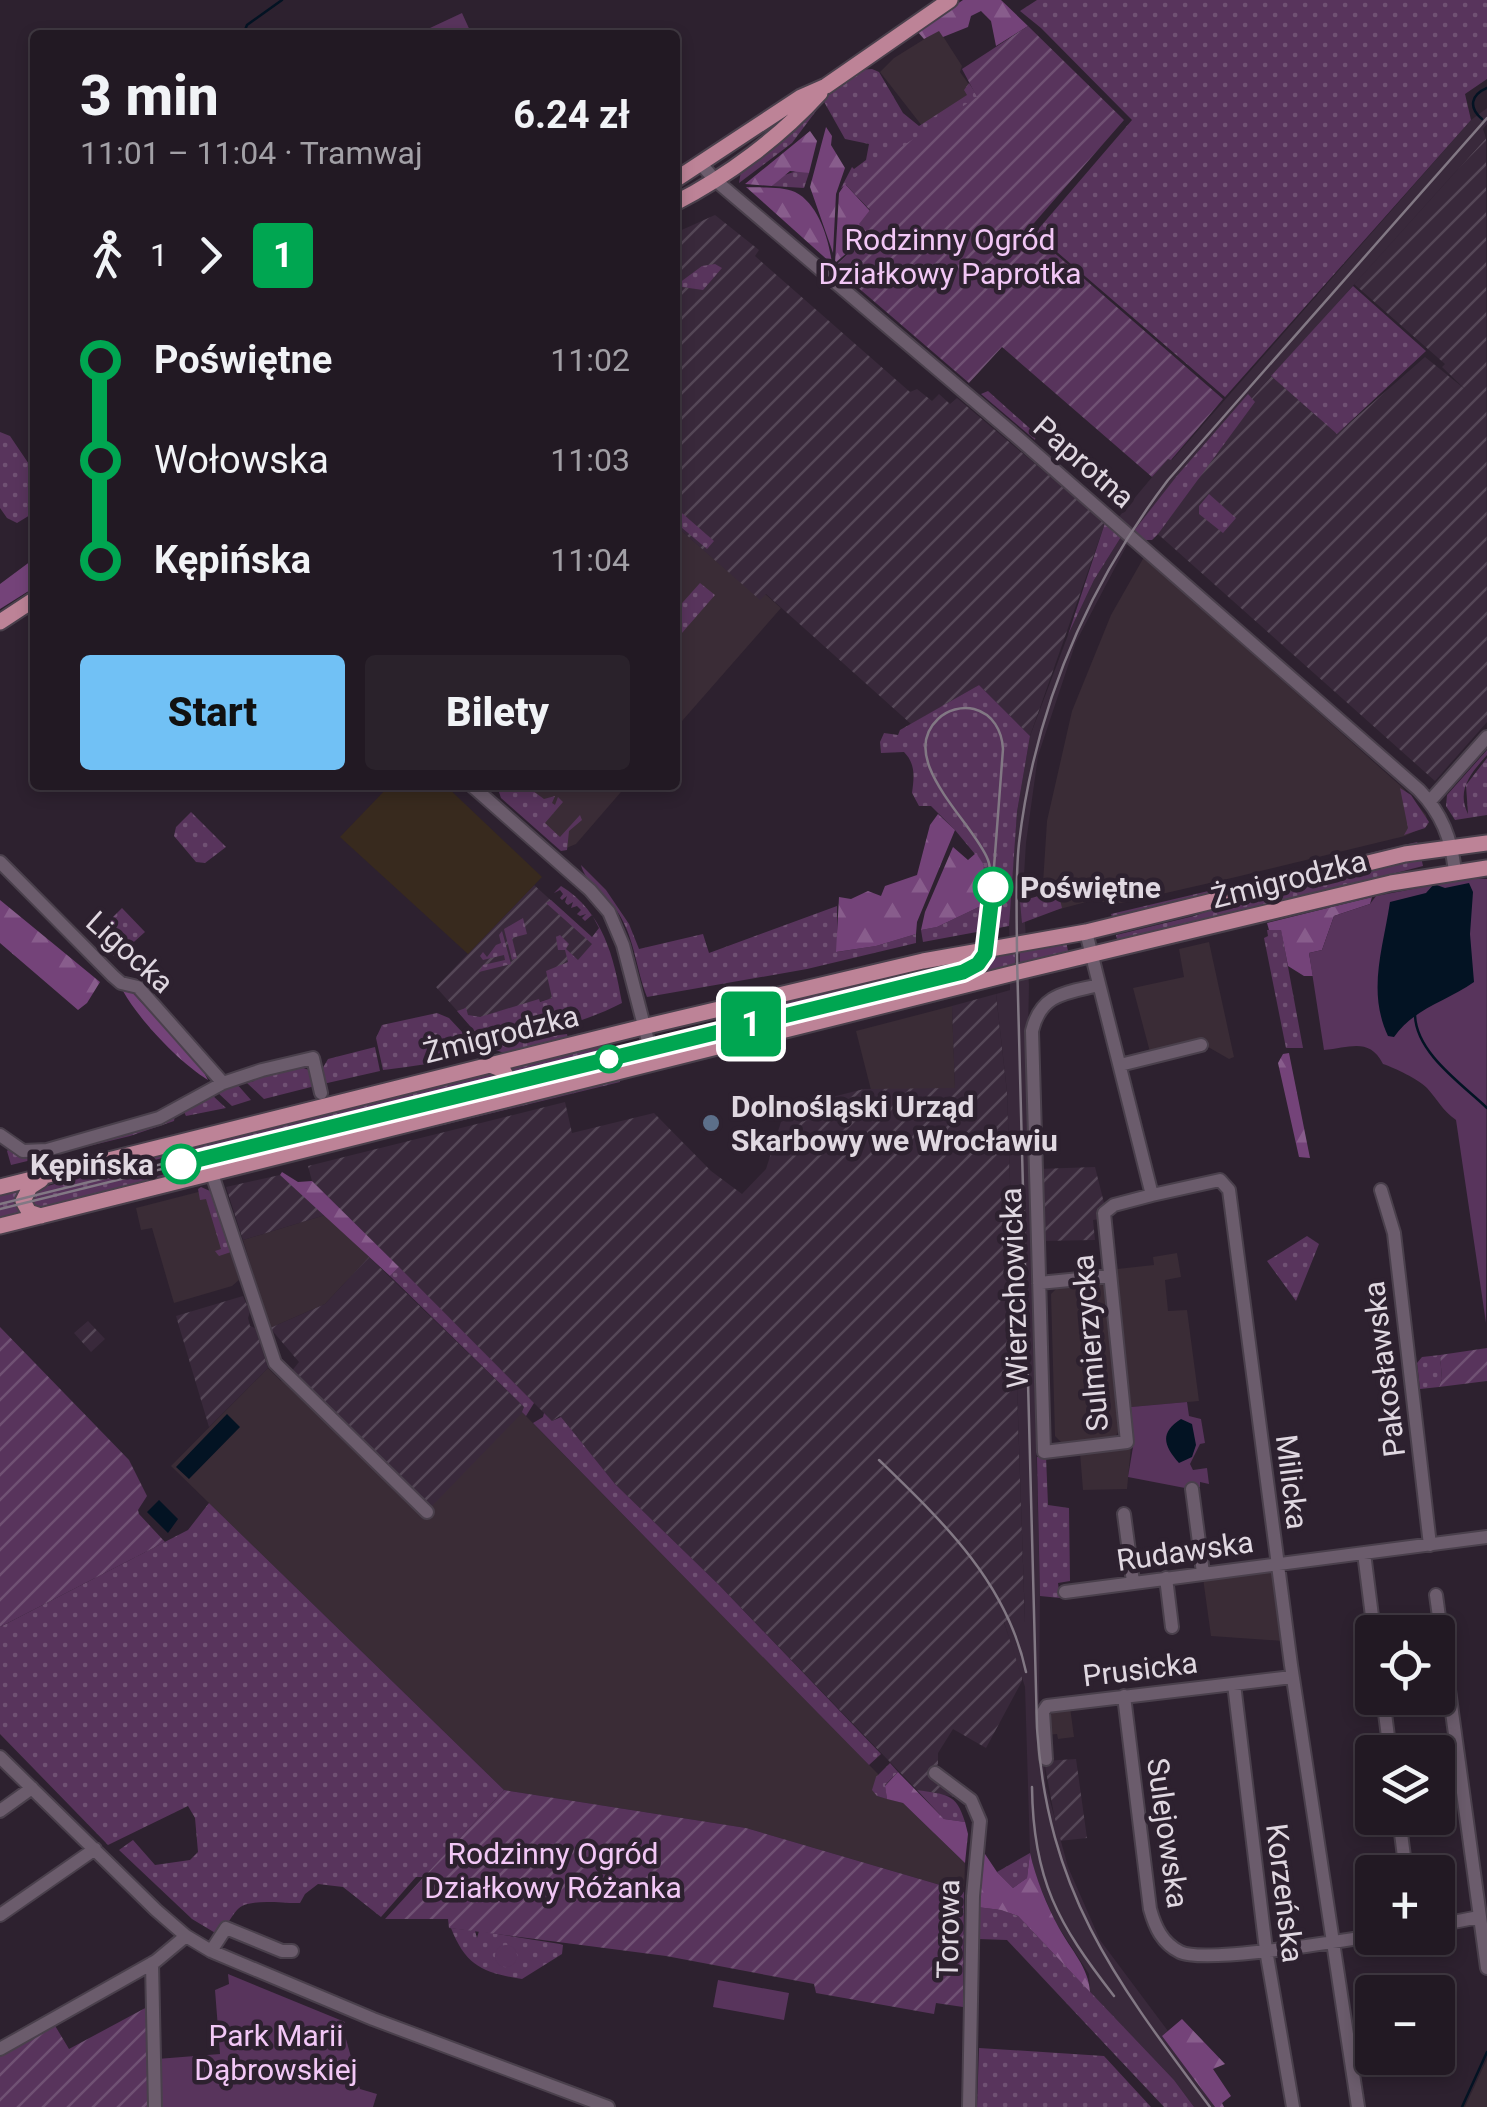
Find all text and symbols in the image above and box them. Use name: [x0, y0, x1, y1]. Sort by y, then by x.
text: 3 min: [80, 64, 219, 128]
text: 6.24 zł: [513, 93, 630, 137]
text: 11:01 – 11:04 · Tramwaj: [80, 134, 423, 172]
park label: Rodzinny Ogród Działkowy Paprotka: [818, 222, 1082, 291]
icon: walk: [80, 228, 135, 283]
icon: forward: [183, 228, 238, 283]
text: 1: [273, 235, 293, 276]
text: 1: [150, 236, 168, 274]
text: Poświętne: [154, 338, 332, 382]
text: 11:02: [550, 341, 630, 379]
street label: Paprotna: [1027, 409, 1141, 515]
text: Wołowska: [154, 438, 329, 482]
text: 11:03: [550, 441, 630, 479]
text: Kępińska: [154, 538, 311, 582]
text: 11:04: [550, 541, 630, 579]
button: Start: [80, 655, 345, 770]
button: Bilety: [365, 655, 630, 770]
street label: Żmigrodzka: [1208, 843, 1370, 915]
marker: Poświętne: [974, 868, 1012, 906]
place label: Poświętne: [1020, 870, 1161, 905]
street label: Ligocka: [79, 904, 181, 1000]
line badge: 1: [718, 992, 784, 1056]
street label: Żmigrodzka: [420, 998, 582, 1070]
text: 1: [741, 1004, 761, 1045]
unlabelled marker: [596, 1046, 622, 1072]
place label: Dolnośląski Urząd Skarbowy we Wrocławiu: [731, 1089, 1058, 1158]
marker: Dolnośląski Urząd Skarbowy we Wrocławiu: [700, 1112, 722, 1134]
marker: Kępińska: [162, 1145, 200, 1183]
place label: Kępińska: [30, 1147, 154, 1182]
street label: Wierzchowicka: [993, 1187, 1035, 1389]
street label: Sulmierzycka: [1065, 1253, 1115, 1433]
street label: Pakosławska: [1356, 1279, 1412, 1459]
street label: Milicka: [1269, 1433, 1315, 1531]
street label: Rudawska: [1114, 1524, 1256, 1578]
map controls: [1355, 1615, 1455, 2075]
button: locate: [1355, 1615, 1455, 1715]
street label: Prusicka: [1080, 1645, 1200, 1693]
button: layers: [1355, 1735, 1455, 1835]
street label: Sulejowska: [1140, 1756, 1196, 1910]
street label: Korzeńska: [1259, 1821, 1311, 1965]
park label: Rodzinny Ogród Działkowy Różanka: [424, 1836, 682, 1905]
button: +: [1355, 1855, 1455, 1955]
street label: Torowa: [930, 1879, 966, 1979]
button: −: [1355, 1975, 1455, 2075]
park label: Park Marii Dąbrowskiej: [194, 2018, 358, 2087]

